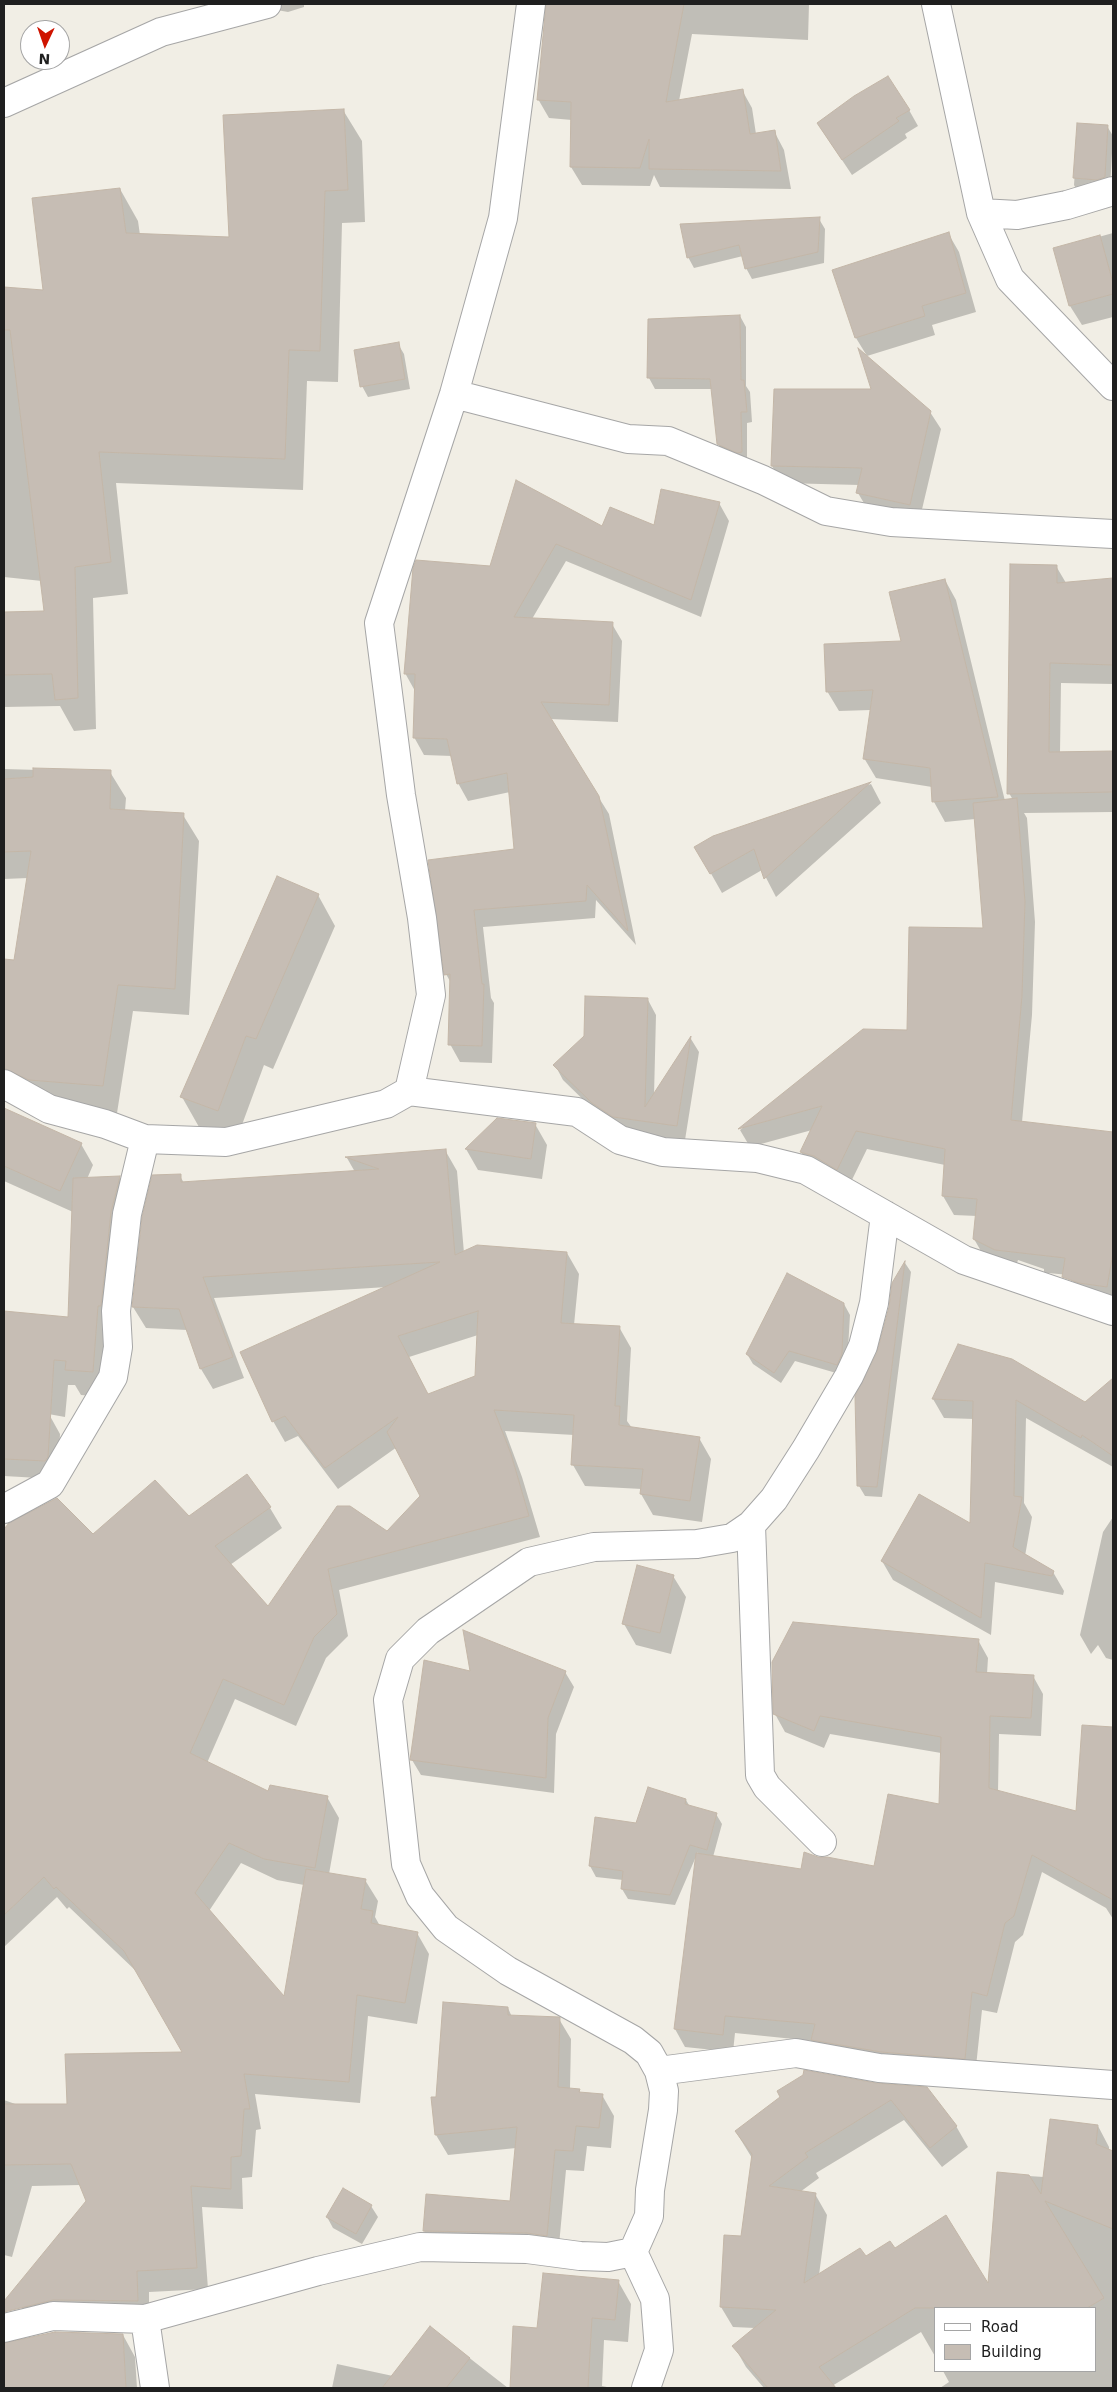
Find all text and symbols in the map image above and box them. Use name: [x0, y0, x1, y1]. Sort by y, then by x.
north arrow: [20, 20, 70, 70]
text: N: [38, 51, 51, 67]
legend: [934, 2307, 1097, 2372]
text: Road: [981, 2318, 1019, 2336]
text: Building: [981, 2343, 1042, 2361]

